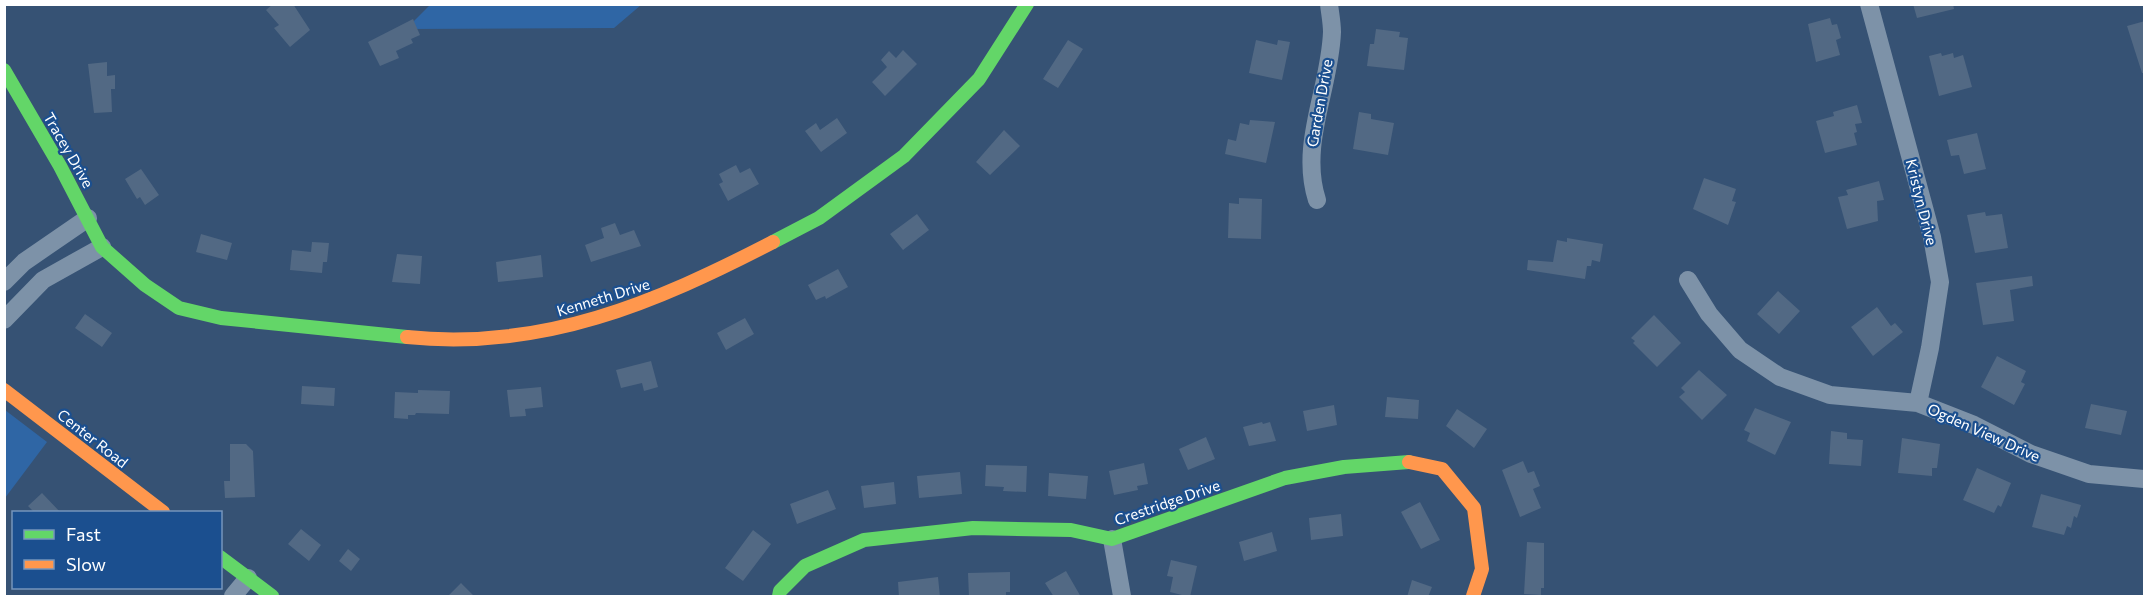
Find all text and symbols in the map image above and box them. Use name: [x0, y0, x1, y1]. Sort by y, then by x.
street label: Garden Drive: [1302, 58, 1336, 148]
street label: Tracey Drive: [40, 109, 98, 191]
street label: Kristyn Drive: [1903, 157, 1941, 247]
street label: Kenneth Drive: [554, 274, 652, 320]
street label: Ogden View Drive: [1925, 399, 2043, 465]
street label: Center Road: [54, 405, 132, 471]
street label: Crestridge Drive: [1112, 475, 1222, 528]
legend: [12, 511, 222, 589]
text: Fast: [66, 523, 101, 545]
text: Slow: [66, 553, 106, 575]

